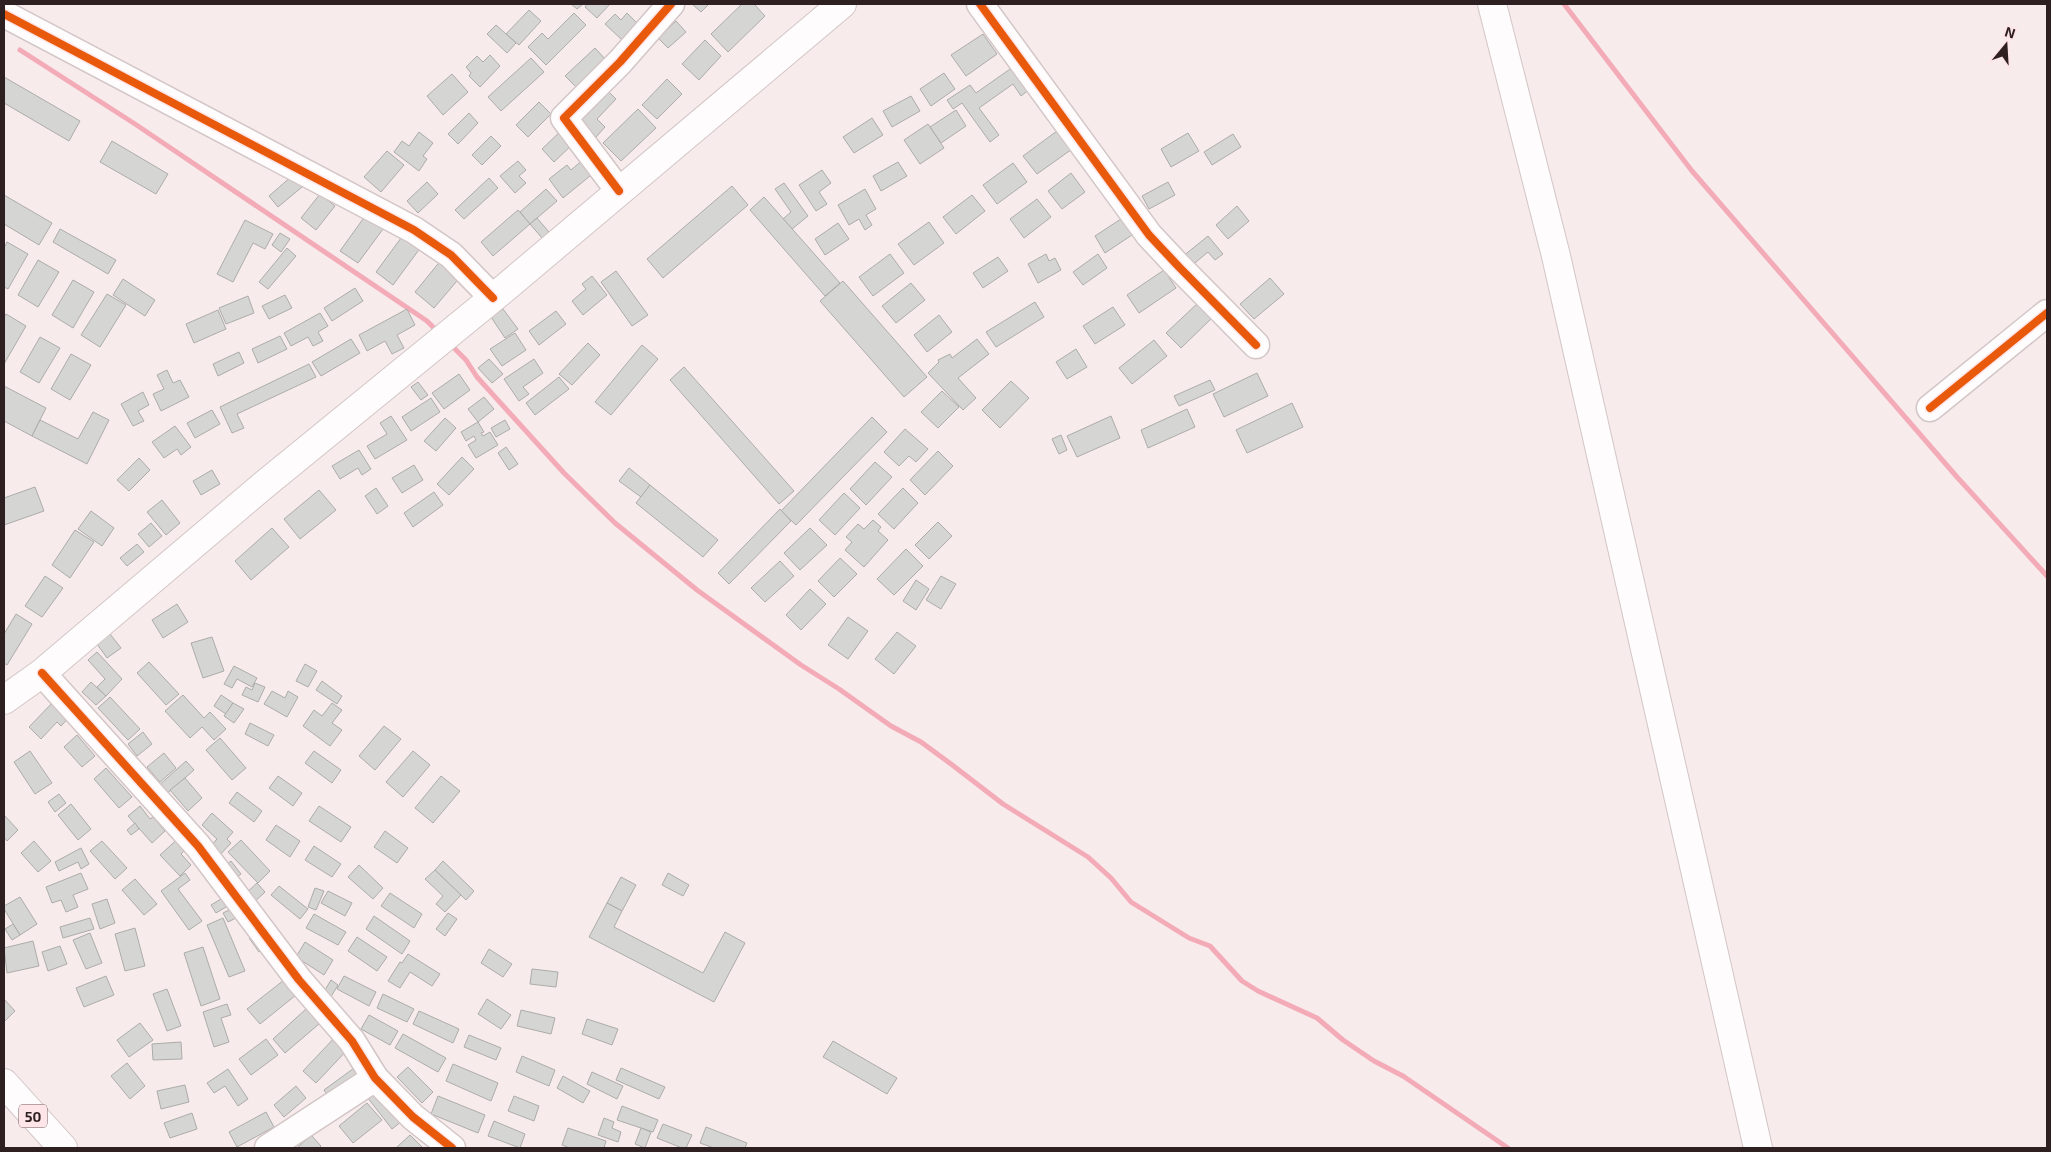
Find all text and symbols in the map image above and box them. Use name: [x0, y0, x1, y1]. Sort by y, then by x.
north arrow: [1981, 20, 2031, 70]
text: N: [2003, 23, 2018, 42]
road number: 50: [19, 1104, 47, 1128]

